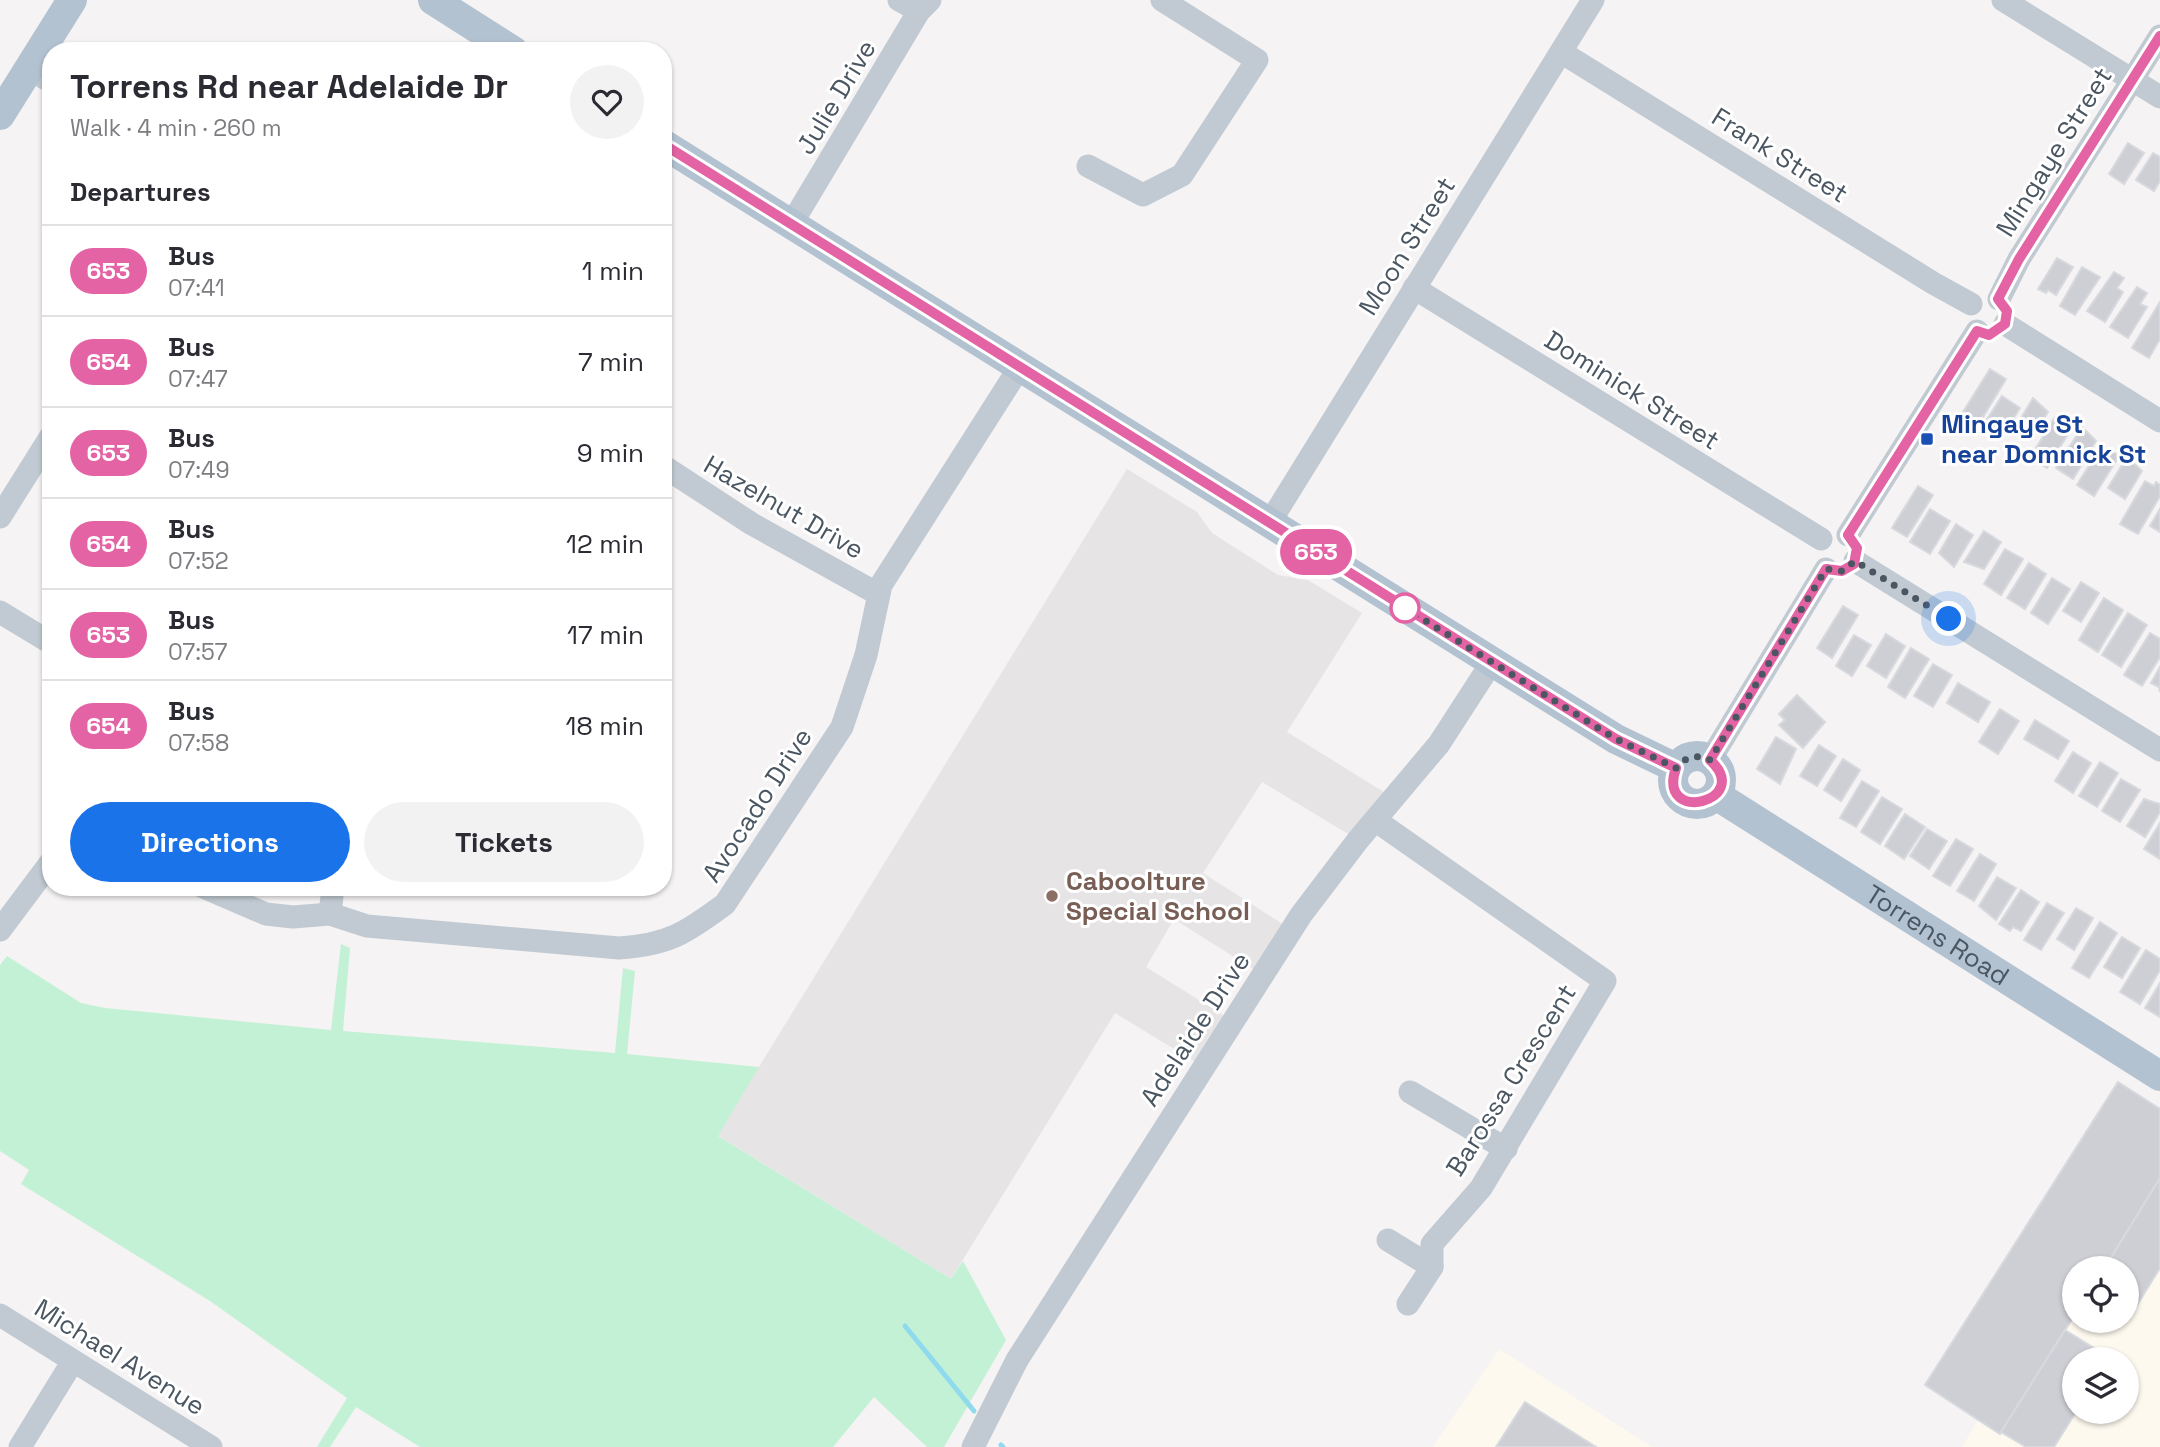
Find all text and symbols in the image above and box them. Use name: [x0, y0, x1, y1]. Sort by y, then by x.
street label: Julie Drive: [789, 33, 883, 161]
street label: Mingaye Street: [1988, 61, 2120, 243]
button: heart: [570, 65, 644, 139]
text: Torrens Rd near Adelaide Dr: [70, 66, 508, 108]
street label: Frank Street: [1706, 100, 1854, 210]
text: Walk · 4 min · 260 m: [70, 113, 282, 143]
street label: Moon Street: [1351, 171, 1463, 321]
text: Departures: [70, 175, 211, 209]
text: Bus: [168, 239, 215, 273]
text: 1 min: [582, 254, 644, 288]
text: 653: [87, 255, 130, 286]
text: 07:41: [168, 273, 225, 303]
street label: Dominick Street: [1538, 323, 1726, 457]
text: Bus: [168, 330, 215, 364]
text: 7 min: [578, 345, 644, 379]
text: 654: [86, 346, 131, 377]
text: 07:47: [168, 364, 228, 394]
place label: Mingaye St near Domnick St: [1941, 407, 2146, 471]
text: Bus: [168, 421, 215, 455]
marker: Mingaye St near Domnick St: [1919, 431, 1935, 447]
text: 9 min: [577, 436, 644, 470]
text: 653: [87, 437, 130, 468]
street label: Hazelnut Drive: [698, 447, 870, 567]
text: 07:49: [168, 455, 230, 485]
text: Bus: [168, 512, 215, 546]
text: 12 min: [566, 527, 644, 561]
text: 654: [86, 528, 131, 559]
line badge: 653: [1276, 529, 1356, 575]
text: 653: [1294, 536, 1338, 567]
text: 07:52: [168, 546, 229, 576]
unlabelled marker: [1390, 593, 1420, 623]
your location: [1931, 601, 1966, 636]
text: Bus: [168, 603, 215, 637]
text: 17 min: [567, 618, 644, 652]
text: 653: [87, 619, 130, 650]
text: 07:57: [168, 637, 228, 667]
text: Bus: [168, 694, 215, 728]
text: 18 min: [566, 709, 644, 743]
text: 654: [86, 710, 131, 741]
street label: Avocado Drive: [694, 721, 820, 889]
text: 07:58: [168, 728, 229, 758]
button: Directions: [70, 802, 350, 882]
button: Tickets: [364, 802, 644, 882]
place label: Caboolture Special School: [1066, 864, 1250, 928]
street label: Torrens Road: [1859, 877, 2016, 993]
marker: Caboolture Special School: [1044, 888, 1060, 904]
street label: Adelaide Drive: [1132, 945, 1258, 1113]
street label: Barossa Crescent: [1438, 978, 1584, 1182]
map controls: [2062, 1256, 2139, 1424]
button: locate: [2062, 1256, 2139, 1333]
street label: Michael Avenue: [28, 1291, 212, 1423]
button: layers: [2062, 1347, 2139, 1424]

